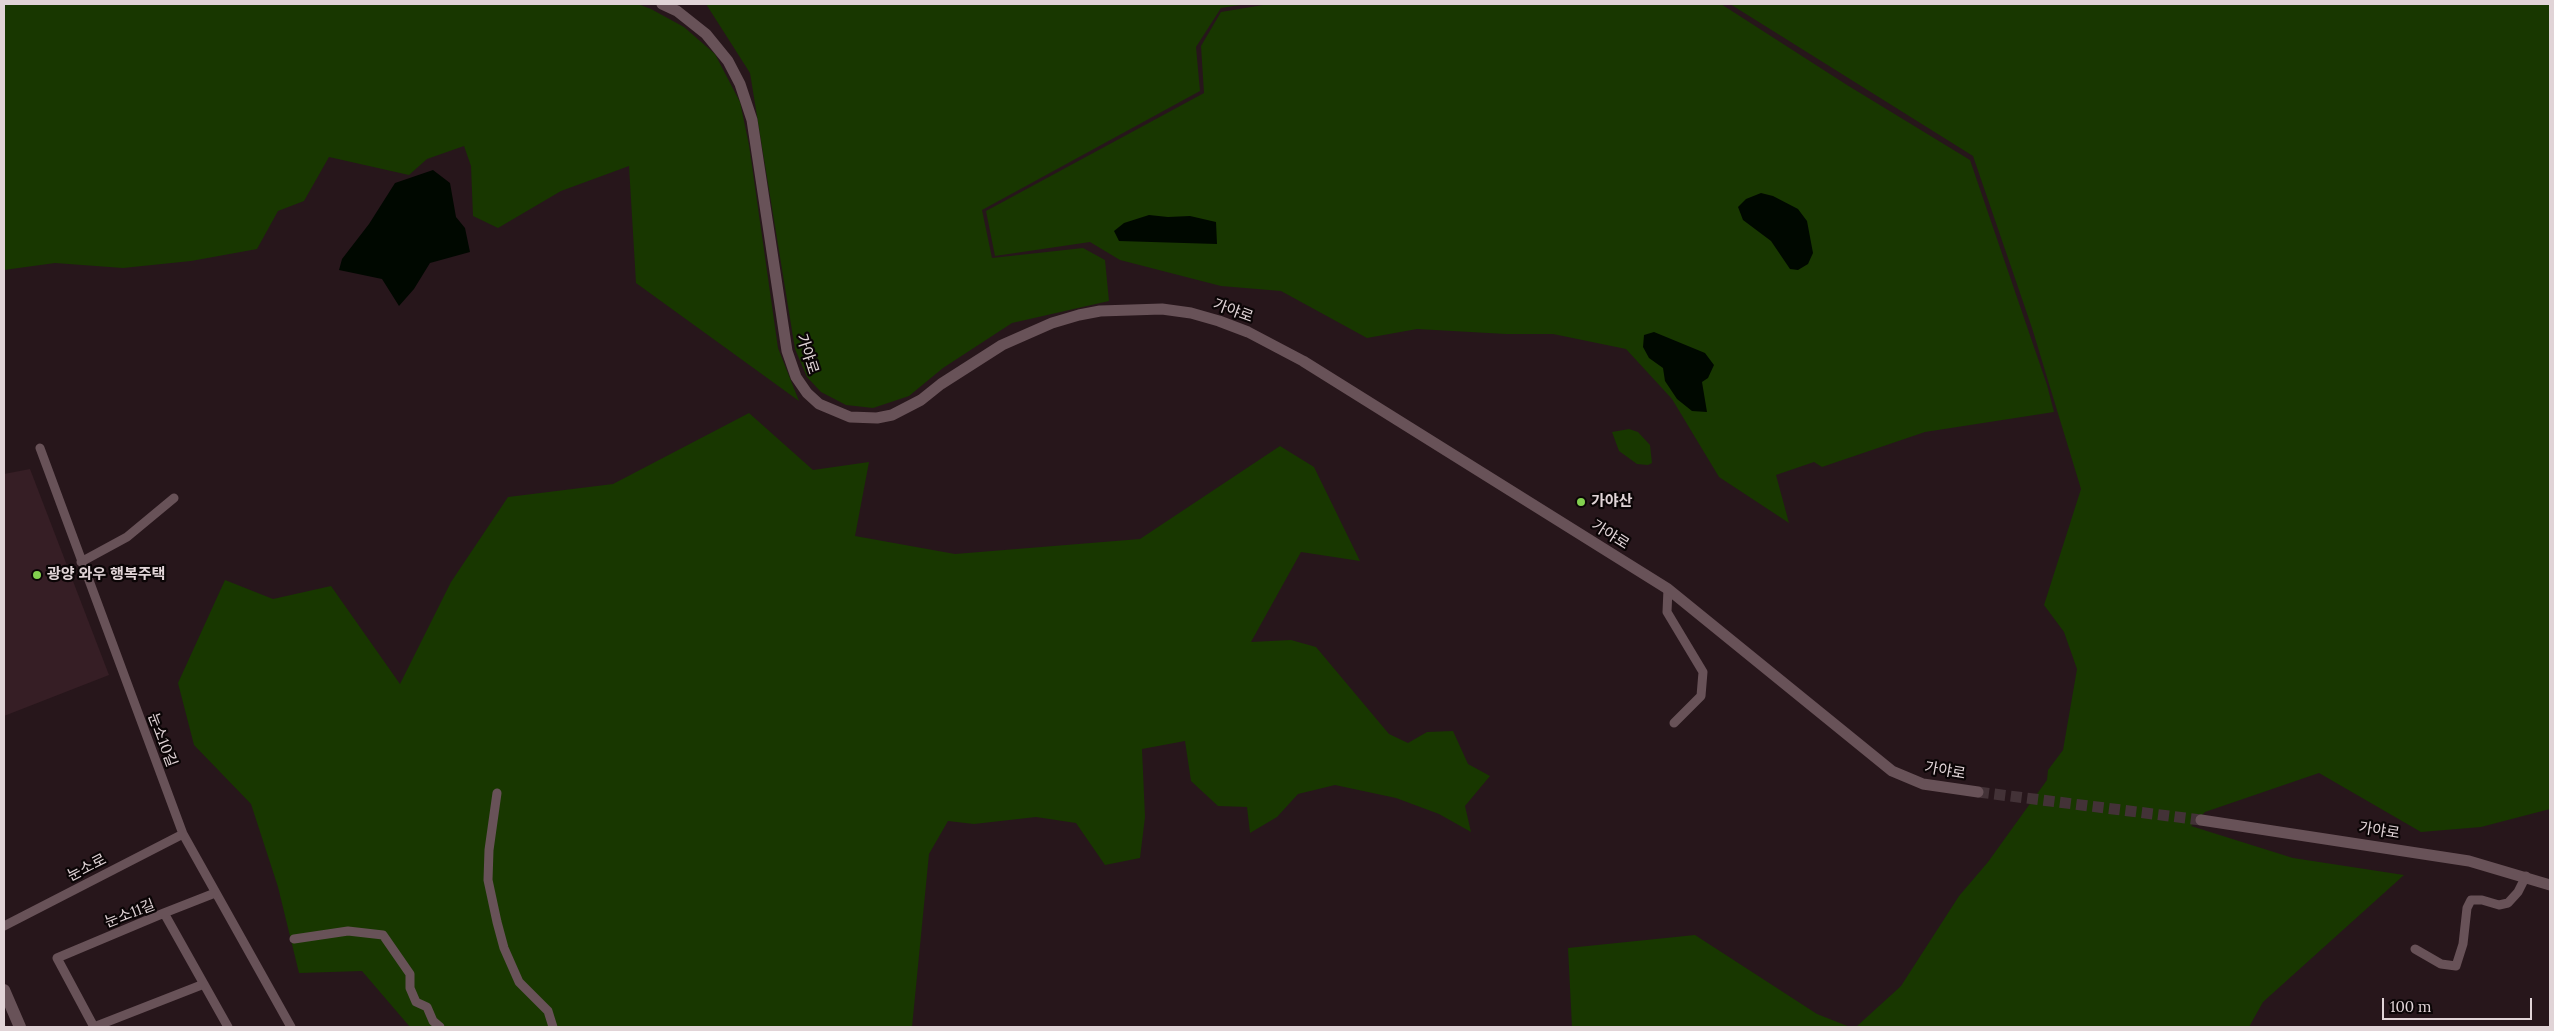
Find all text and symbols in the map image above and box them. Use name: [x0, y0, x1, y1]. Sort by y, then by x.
street label: 가야로: [1210, 295, 1256, 327]
street label: 가야로: [792, 332, 822, 376]
place label: 가야산: [1591, 493, 1632, 511]
marker: 가야산: [1575, 496, 1587, 508]
street label: 가야로: [1588, 516, 1632, 554]
place label: 광양 와우 행복주택: [47, 566, 165, 584]
marker: 광양 와우 행복주택: [31, 569, 43, 581]
street label: 눈소10길: [144, 711, 180, 769]
street label: 가야로: [1923, 759, 1967, 783]
street label: 가야로: [2357, 819, 2401, 843]
street label: 눈소로: [64, 851, 110, 885]
street label: 눈소11길: [102, 896, 158, 932]
scale bar: [2384, 988, 2534, 1020]
text: 100 m: [2390, 997, 2431, 1016]

